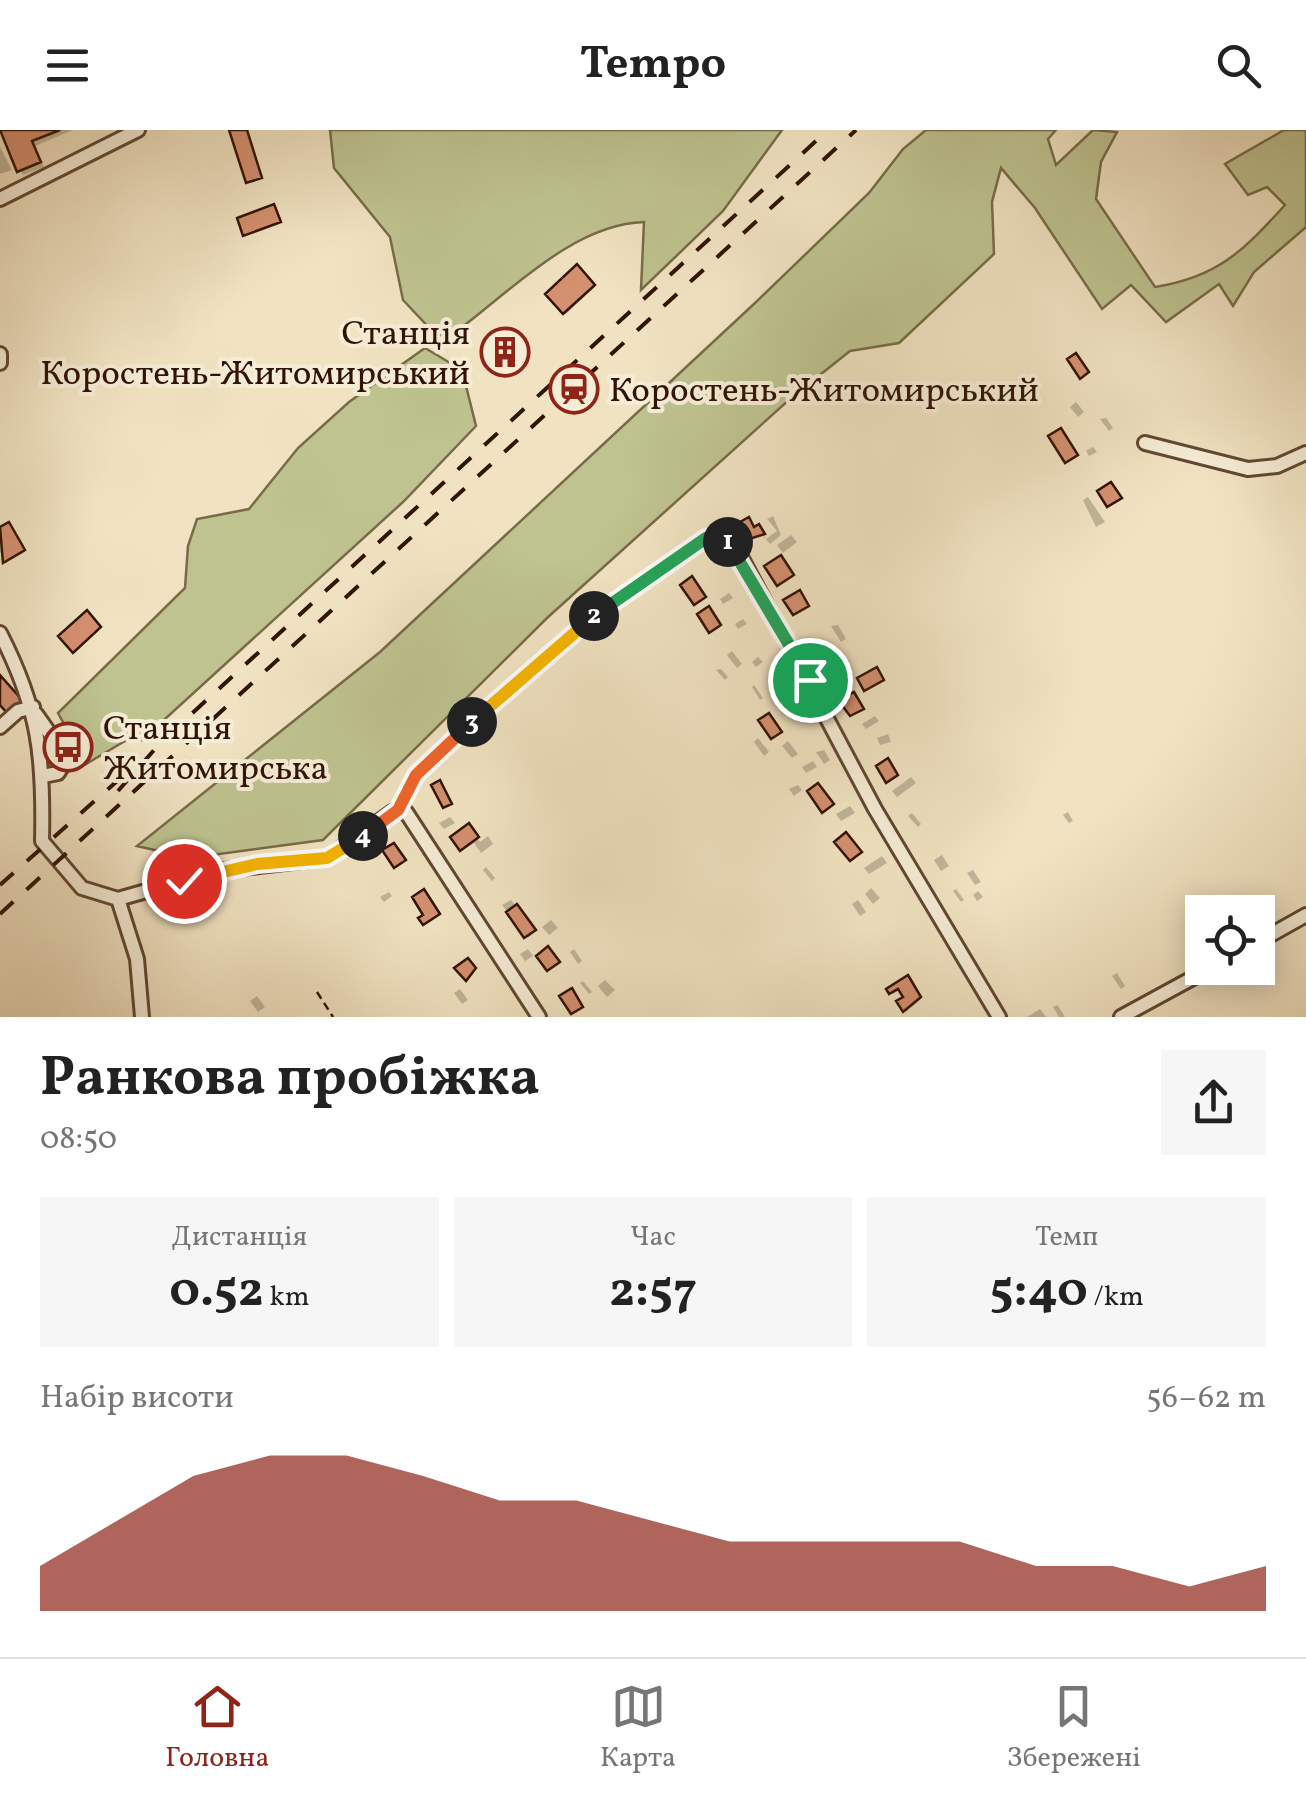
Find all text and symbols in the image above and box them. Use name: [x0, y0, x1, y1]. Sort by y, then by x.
text: Tempo: [580, 34, 726, 97]
icon: menu: [40, 38, 95, 93]
icon: search: [1211, 38, 1266, 93]
place label: Станція Коростень-Житомирський: [40, 311, 470, 399]
building icon: Станція Коростень-Житомирський: [479, 326, 531, 378]
station icon: Коростень-Житомирський: [548, 363, 600, 415]
place label: Коростень-Житомирський: [609, 368, 1039, 416]
pin: 1: [703, 517, 753, 567]
text: 1: [722, 522, 734, 561]
pin: 2: [569, 591, 619, 641]
text: 2: [587, 596, 601, 635]
pin: [768, 638, 853, 723]
icon: arrive: [783, 653, 838, 708]
pin: 3: [447, 697, 497, 747]
text: 3: [465, 702, 479, 741]
place label: Станція Житомирська: [103, 706, 328, 794]
bus stop icon: Станція Житомирська: [42, 721, 94, 773]
pin: 4: [338, 811, 388, 861]
text: 4: [355, 816, 371, 855]
pin: [142, 839, 227, 924]
icon: check: [157, 854, 212, 909]
map controls: [1185, 895, 1275, 985]
button: locate: [1185, 895, 1275, 985]
text: Ранкова пробіжка: [40, 1042, 540, 1118]
button: share: [1161, 1050, 1266, 1155]
text: 08:50: [40, 1118, 117, 1162]
text: Дистанція: [172, 1218, 307, 1257]
text: Час: [630, 1218, 676, 1257]
text: Темп: [1035, 1218, 1098, 1257]
text: 0.52: [169, 1257, 264, 1327]
text: 2:57: [609, 1257, 697, 1327]
text: 5:40: [990, 1257, 1088, 1327]
text: km: [264, 1278, 309, 1317]
text: /km: [1088, 1278, 1144, 1317]
text: Набір висоти: [40, 1377, 234, 1421]
text: 56–62 m: [1146, 1377, 1266, 1421]
tab: Головна: [165, 1679, 269, 1778]
tab: Карта: [600, 1679, 676, 1778]
tab: Збережені: [1007, 1679, 1141, 1778]

